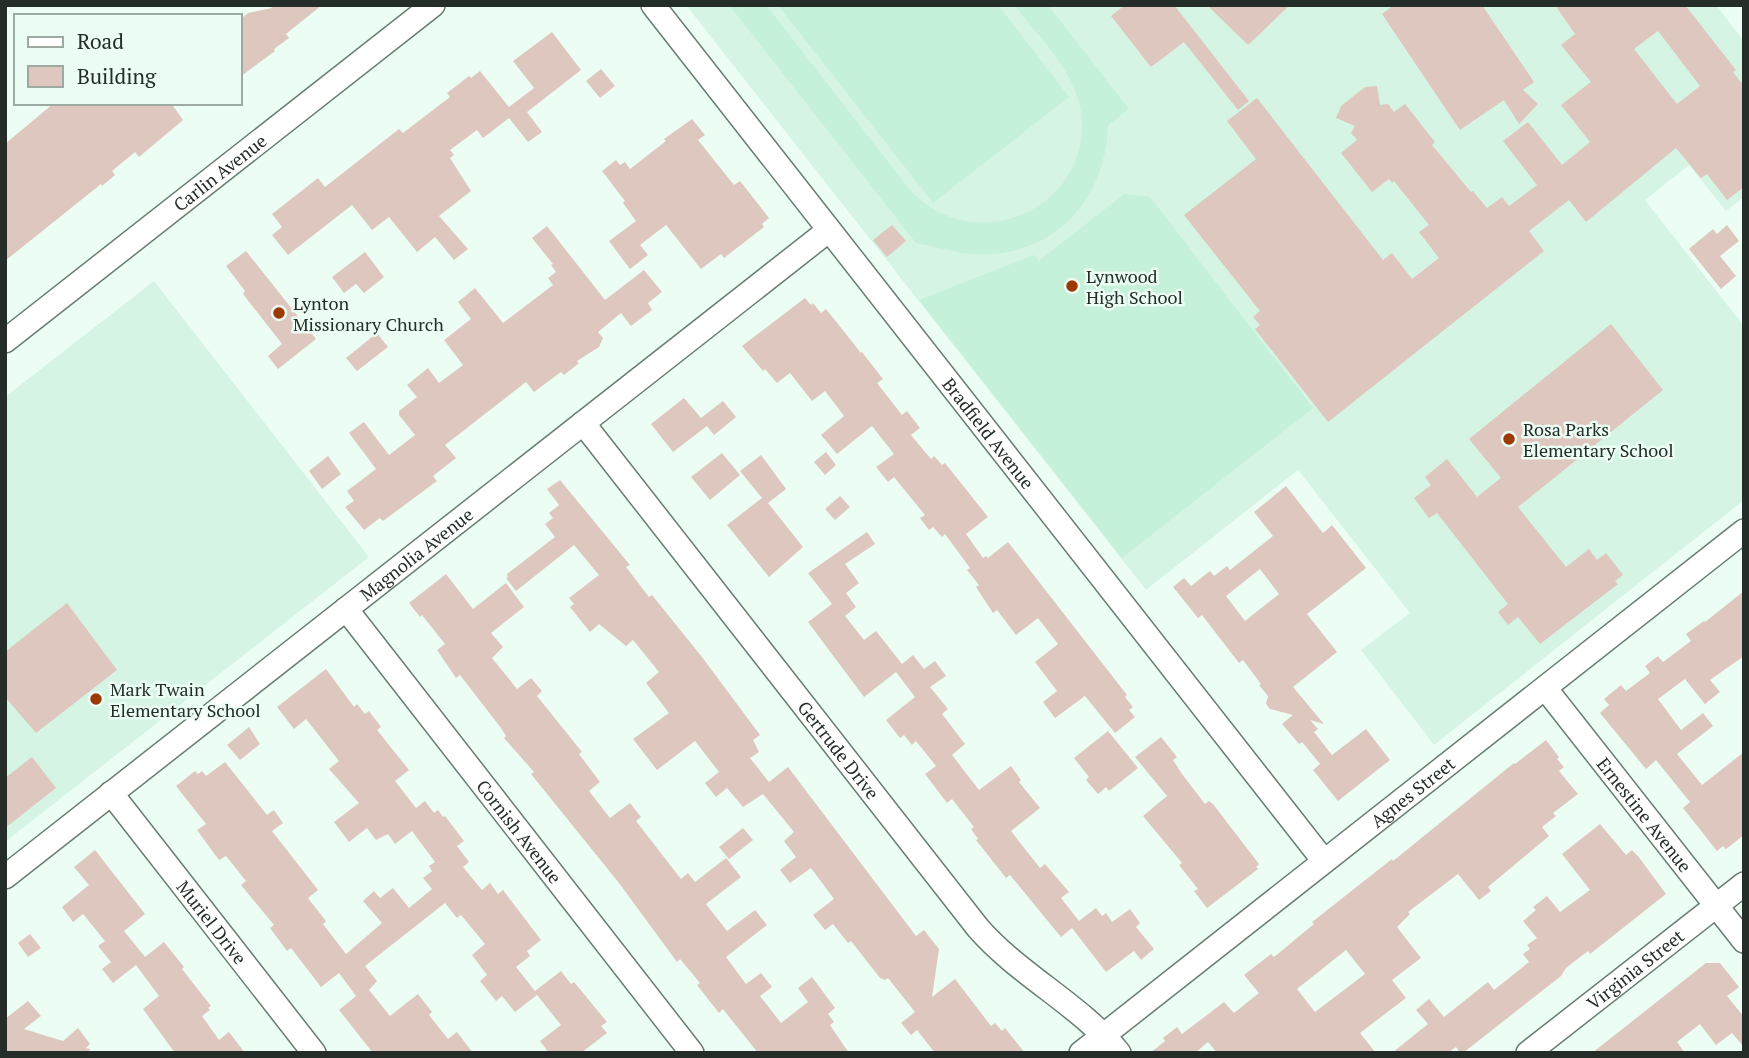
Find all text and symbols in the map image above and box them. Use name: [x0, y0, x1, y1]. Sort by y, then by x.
legend: [14, 14, 242, 105]
text: Road: [77, 27, 124, 55]
text: Building: [77, 62, 157, 90]
street label: Carlin Avenue: [168, 128, 271, 216]
place label: Lynwood High School: [1086, 264, 1183, 309]
marker: Lynwood High School: [1064, 278, 1080, 294]
place label: Lynton Missionary Church: [293, 291, 444, 336]
marker: Lynton Missionary Church: [271, 305, 287, 321]
street label: Bradfield Avenue: [937, 372, 1040, 494]
place label: Rosa Parks Elementary School: [1523, 417, 1674, 462]
marker: Rosa Parks Elementary School: [1501, 431, 1517, 447]
street label: Magnolia Avenue: [355, 502, 478, 606]
place label: Mark Twain Elementary School: [110, 677, 261, 722]
marker: Mark Twain Elementary School: [88, 691, 104, 707]
street label: Gertrude Drive: [793, 696, 885, 804]
street label: Agnes Street: [1365, 751, 1460, 833]
street label: Ernestine Avenue: [1592, 752, 1697, 877]
street label: Cornish Avenue: [471, 775, 567, 888]
street label: Muriel Drive: [172, 875, 252, 969]
street label: Virginia Street: [1582, 923, 1689, 1015]

